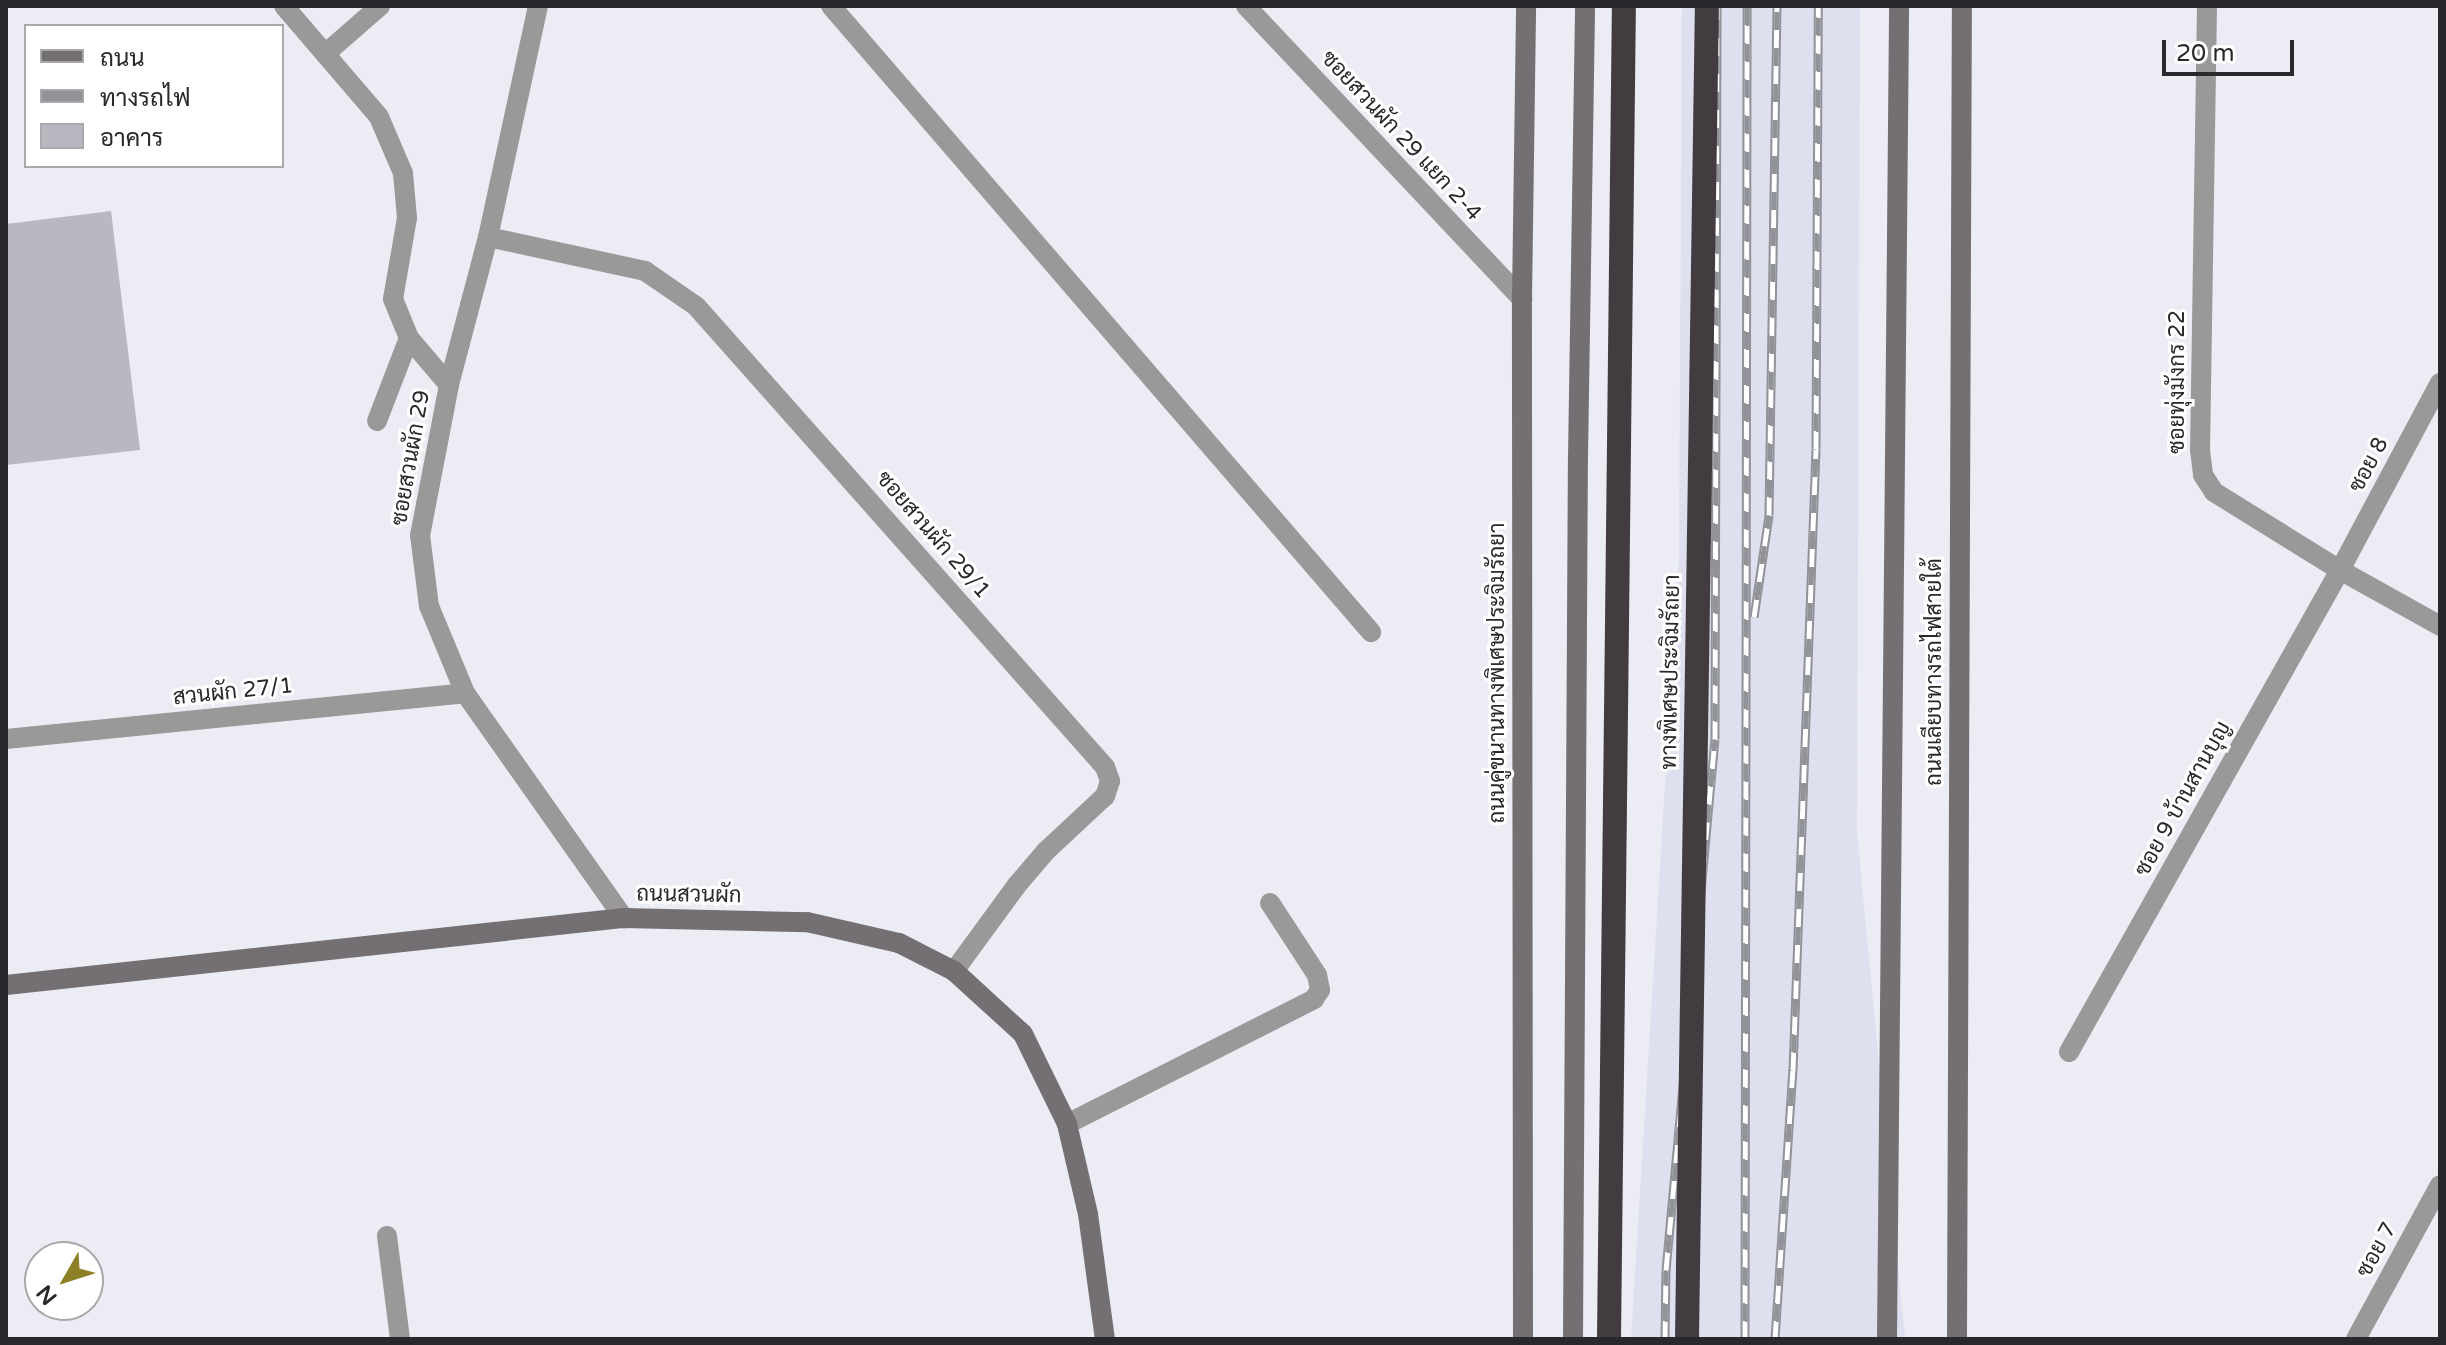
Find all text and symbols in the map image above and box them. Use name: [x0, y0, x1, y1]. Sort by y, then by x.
legend: [24, 24, 284, 168]
scale bar: [2166, 24, 2298, 74]
text: 20 m: [2176, 39, 2234, 68]
text: ถนน: [100, 44, 145, 73]
street label: ซอยสวนผัก 29 แยก 2-4: [1315, 45, 1487, 227]
text: ทางรถไฟ: [100, 84, 191, 113]
text: อาคาร: [100, 124, 163, 153]
street label: ซอยทุ่งมังกร 22: [2165, 310, 2191, 454]
street label: ซอยสวนผัก 29: [386, 388, 436, 528]
street label: ซอย 8: [2344, 433, 2394, 497]
street label: ซอยสวนผัก 29/1: [870, 466, 996, 604]
street label: ถนนคู่ขนานทางพิเศษประจิมรัถยา: [1485, 523, 1511, 823]
street label: ถนนเลียบทางรถไฟสายใต้: [1922, 558, 1948, 786]
street label: ทางพิเศษประจิมรัถยา: [1656, 574, 1686, 770]
street label: สวนผัก 27/1: [172, 673, 294, 711]
street label: ซอย 9 บ้านสานบุญ: [2130, 717, 2236, 881]
street label: ถนนสวนผัก: [636, 881, 742, 909]
street label: ซอย 7: [2351, 1218, 2403, 1282]
north arrow: [24, 1241, 104, 1321]
text: N: [31, 1280, 63, 1310]

